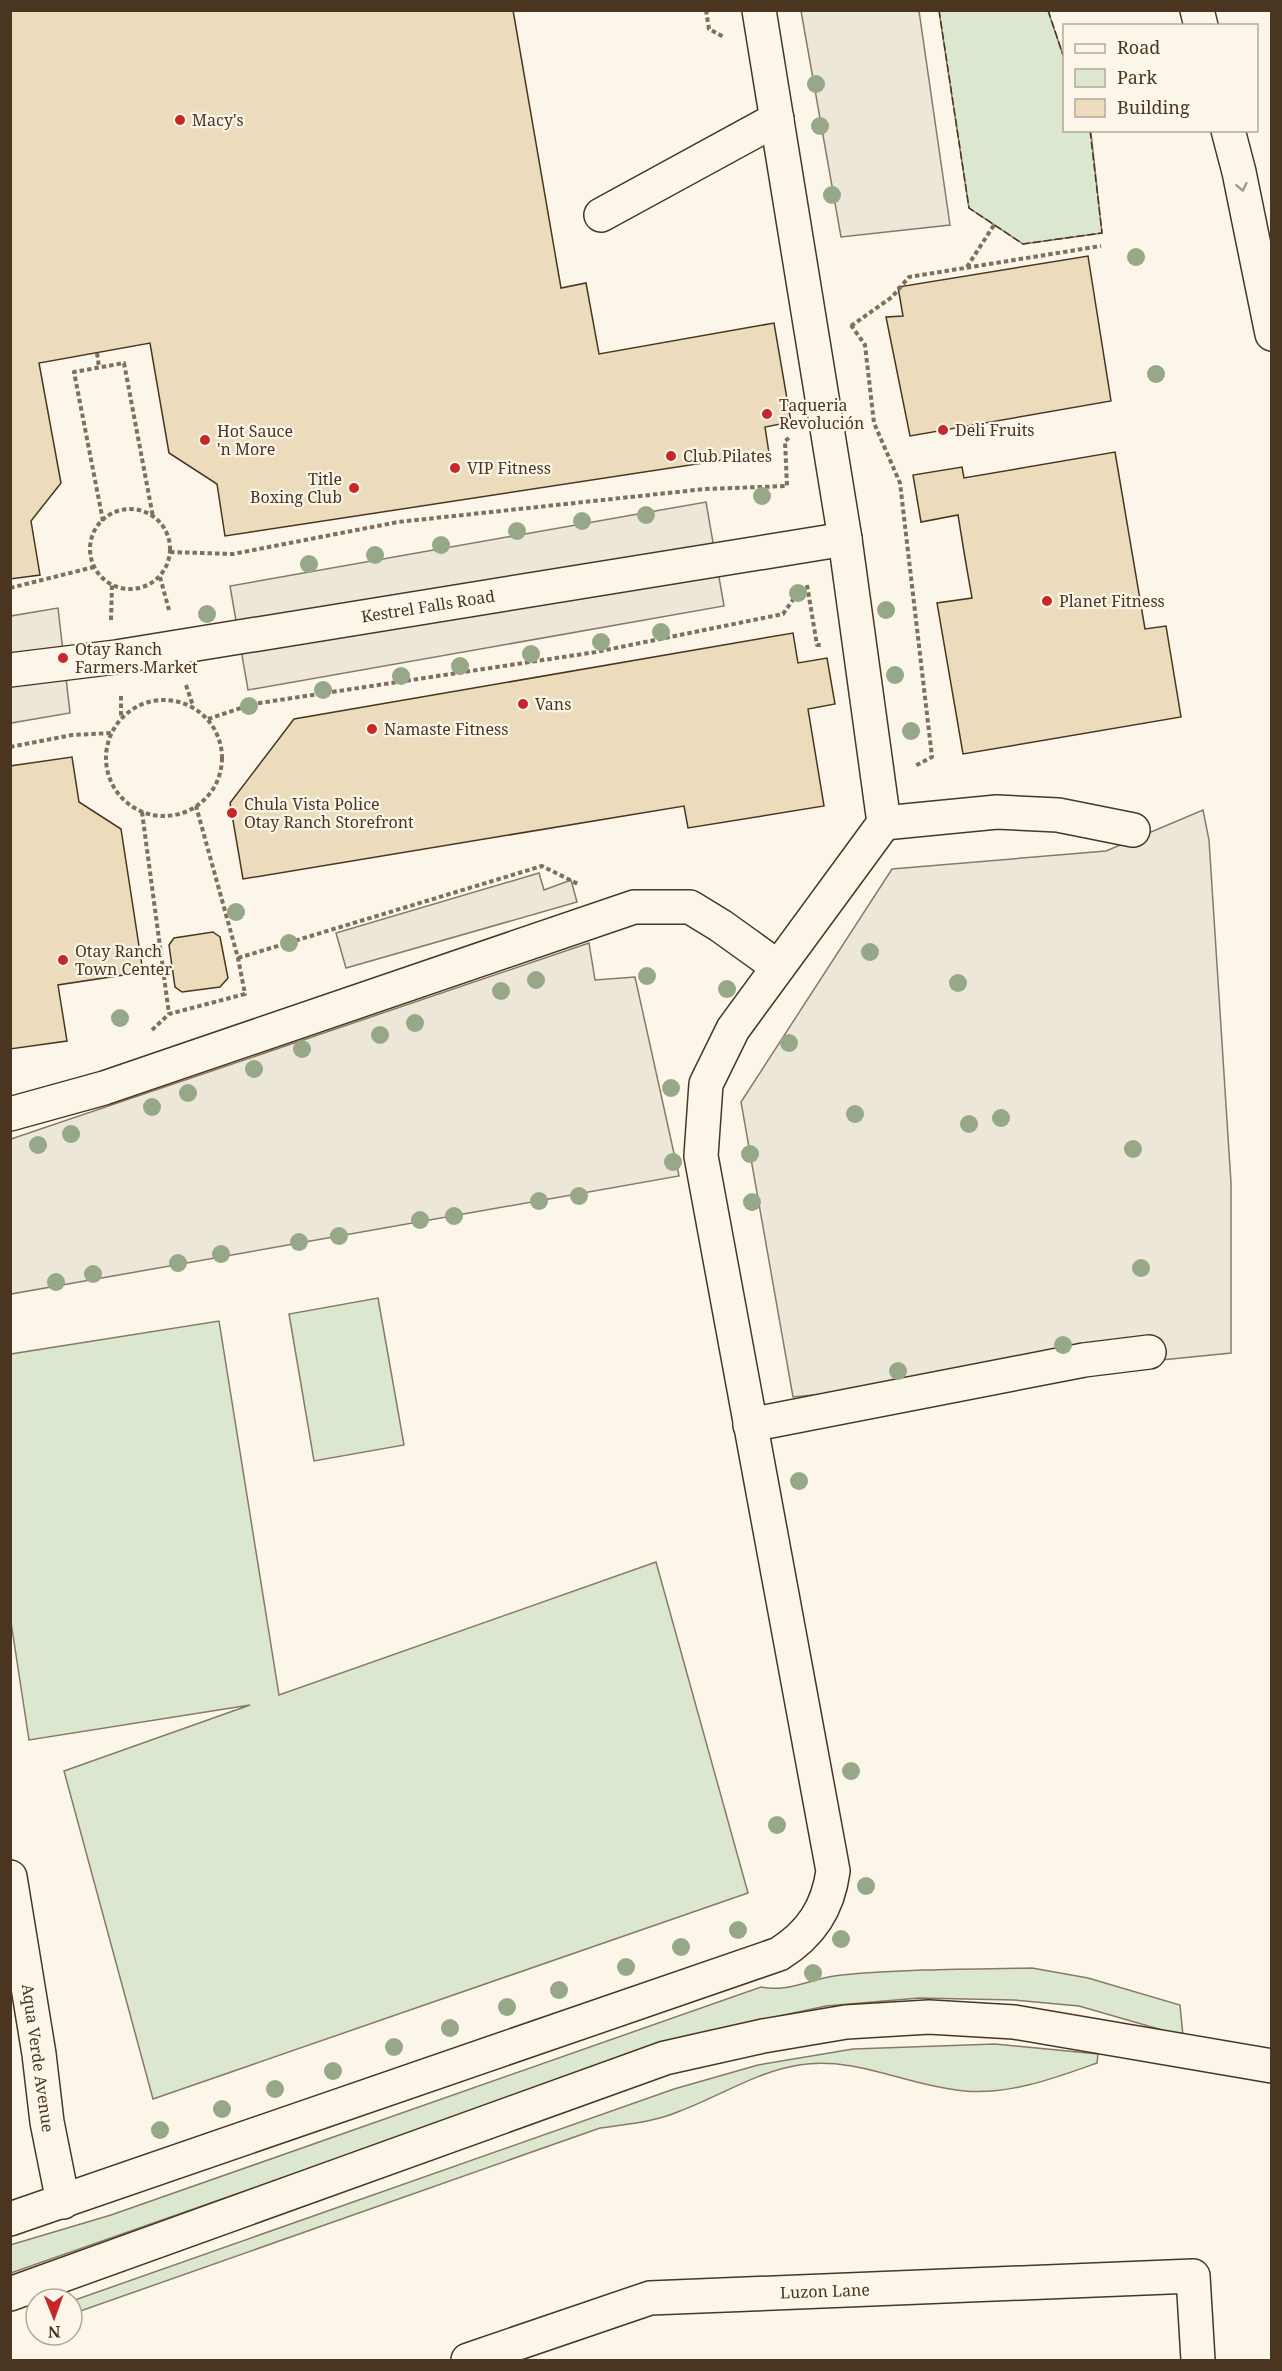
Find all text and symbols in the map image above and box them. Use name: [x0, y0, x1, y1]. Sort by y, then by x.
legend: [1063, 24, 1258, 132]
text: Road: [1117, 35, 1160, 59]
text: Park: [1117, 65, 1157, 89]
text: Building: [1117, 95, 1190, 119]
place label: Macy's: [192, 109, 244, 131]
marker: Macy's: [173, 113, 187, 127]
one-way arrow: [1235, 182, 1248, 192]
place label: Taqueria Revolución: [779, 394, 864, 434]
marker: Taqueria Revolución: [760, 407, 774, 421]
place label: Deli Fruits: [955, 419, 1035, 441]
place label: Hot Sauce 'n More: [217, 420, 293, 460]
marker: Deli Fruits: [936, 423, 950, 437]
marker: Hot Sauce 'n More: [198, 433, 212, 447]
place label: Club Pilates: [683, 445, 772, 467]
marker: Club Pilates: [664, 449, 678, 463]
place label: VIP Fitness: [467, 457, 551, 479]
marker: VIP Fitness: [448, 461, 462, 475]
place label: Title Boxing Club: [250, 468, 342, 508]
marker: Title Boxing Club: [347, 481, 361, 495]
street label: Kestrel Falls Road: [360, 585, 497, 627]
place label: Planet Fitness: [1059, 590, 1165, 612]
marker: Planet Fitness: [1040, 594, 1054, 608]
place label: Otay Ranch Farmers Market: [75, 638, 198, 678]
marker: Otay Ranch Farmers Market: [56, 651, 70, 665]
place label: Vans: [535, 693, 571, 715]
marker: Vans: [516, 697, 530, 711]
place label: Namaste Fitness: [384, 718, 508, 740]
marker: Namaste Fitness: [365, 722, 379, 736]
place label: Chula Vista Police Otay Ranch Storefront: [244, 793, 414, 833]
marker: Chula Vista Police Otay Ranch Storefront: [225, 806, 239, 820]
place label: Otay Ranch Town Center: [75, 940, 172, 980]
marker: Otay Ranch Town Center: [56, 953, 70, 967]
street label: Aqua Verde Avenue: [17, 1982, 59, 2134]
street label: Luzon Lane: [780, 2278, 870, 2304]
north arrow: [24, 2287, 84, 2347]
text: N: [47, 2321, 61, 2343]

